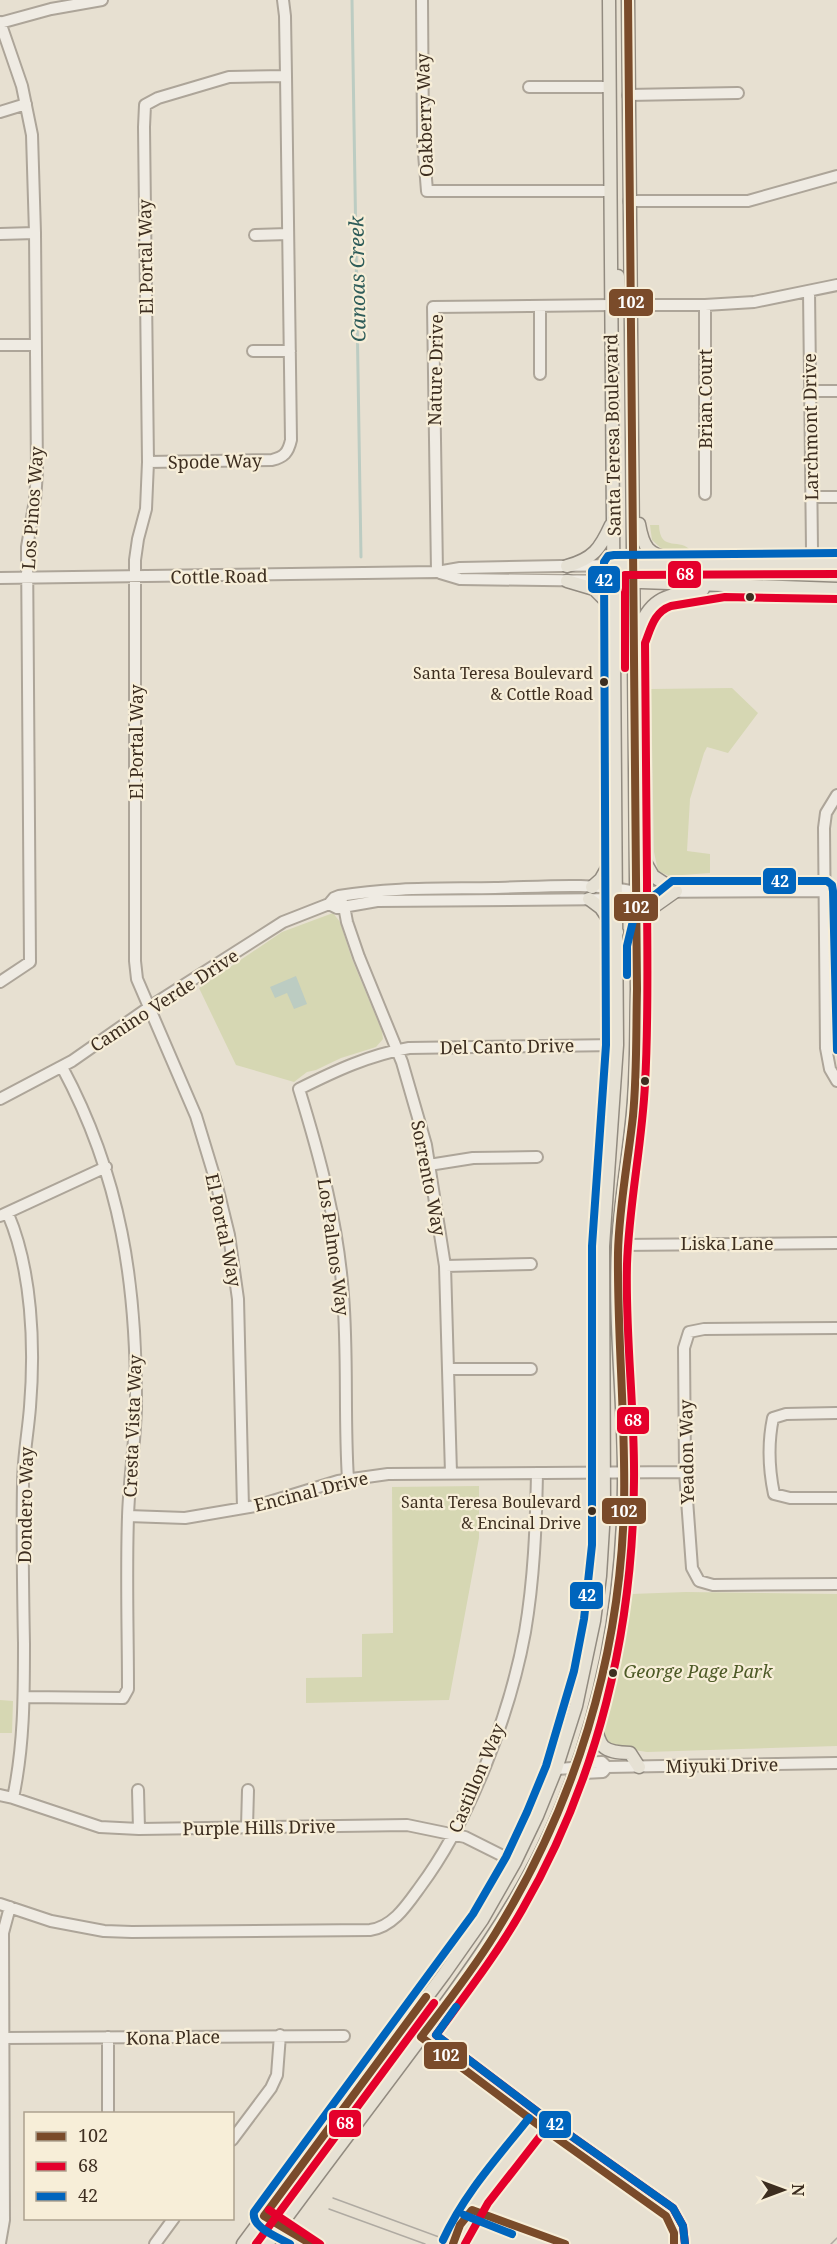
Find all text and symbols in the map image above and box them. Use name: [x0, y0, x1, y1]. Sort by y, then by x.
street label: Oakberry Way: [410, 52, 438, 177]
street label: El Portal Way: [132, 198, 158, 315]
water label: Canoas Creek: [342, 215, 372, 342]
line badge: 102: [608, 288, 654, 317]
text: 102: [617, 291, 645, 313]
street label: Nature Drive: [422, 314, 448, 426]
street label: Santa Teresa Boulevard: [598, 334, 626, 536]
street label: Brian Court: [693, 349, 717, 449]
street label: Larchmont Drive: [797, 353, 823, 501]
street label: Los Pinos Way: [16, 445, 48, 570]
street label: Spode Way: [168, 448, 263, 474]
line badge: 68: [667, 560, 702, 589]
street label: Cottle Road: [170, 563, 268, 589]
text: 68: [676, 563, 694, 585]
line badge: 42: [587, 565, 621, 594]
text: 42: [595, 569, 613, 591]
unlabelled marker: [744, 591, 756, 603]
place label: Santa Teresa Boulevard & Cottle Road: [413, 662, 593, 705]
marker: Santa Teresa Boulevard & Cottle Road: [598, 676, 610, 688]
street label: El Portal Way: [124, 683, 148, 800]
line badge: 42: [762, 867, 797, 895]
text: 42: [771, 870, 789, 892]
line badge: 102: [613, 893, 659, 922]
text: 102: [622, 896, 650, 918]
street label: Camino Verde Drive: [85, 943, 243, 1057]
street label: Del Canto Drive: [440, 1033, 574, 1059]
unlabelled marker: [639, 1075, 651, 1087]
street label: Sorrento Way: [406, 1118, 452, 1239]
street label: El Portal Way: [200, 1171, 248, 1290]
street label: Los Palmos Way: [312, 1177, 356, 1318]
street label: Liska Lane: [680, 1231, 774, 1255]
street label: Cresta Vista Way: [118, 1353, 147, 1498]
street label: Yeadon Way: [673, 1398, 699, 1506]
line badge: 68: [616, 1406, 650, 1435]
text: 68: [624, 1409, 642, 1431]
street label: Dondero Way: [12, 1446, 38, 1564]
street label: Encinal Drive: [251, 1465, 371, 1517]
place label: Santa Teresa Boulevard & Encinal Drive: [401, 1491, 581, 1534]
line badge: 102: [601, 1497, 647, 1525]
text: 102: [610, 1500, 638, 1522]
marker: Santa Teresa Boulevard & Encinal Drive: [586, 1505, 598, 1517]
line badge: 42: [569, 1581, 604, 1610]
text: 42: [578, 1584, 596, 1606]
park label: George Page Park: [623, 1659, 773, 1683]
unlabelled marker: [607, 1667, 619, 1679]
street label: Castillon Way: [442, 1719, 510, 1836]
street label: Miyuki Drive: [666, 1752, 778, 1778]
street label: Purple Hills Drive: [182, 1814, 336, 1840]
street label: Kona Place: [126, 2024, 220, 2050]
line badge: 102: [423, 2041, 468, 2070]
text: 102: [432, 2044, 460, 2066]
line badge: 68: [328, 2109, 362, 2138]
line badge: 42: [538, 2110, 572, 2139]
legend: [24, 2112, 234, 2220]
text: 68: [336, 2112, 354, 2134]
text: 42: [546, 2113, 564, 2135]
text: 102: [78, 2123, 108, 2147]
text: 68: [78, 2153, 98, 2177]
north arrow: [753, 2160, 813, 2220]
text: 42: [78, 2183, 98, 2207]
text: N: [787, 2184, 809, 2197]

